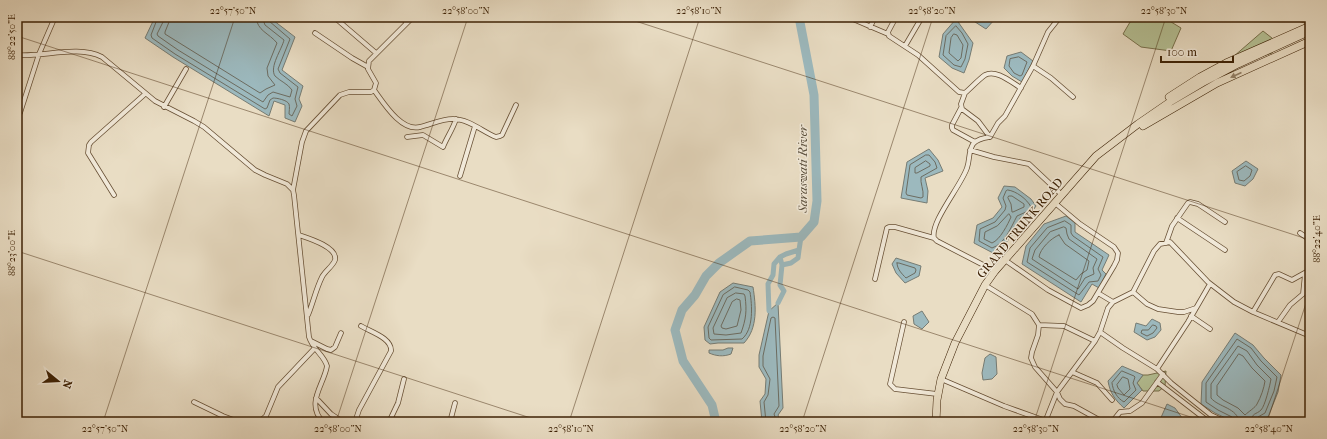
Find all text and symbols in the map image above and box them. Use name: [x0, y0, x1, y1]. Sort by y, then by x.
text: 22°57'50"N: [210, 5, 257, 17]
text: 22°58'00"N: [442, 5, 490, 17]
text: 22°58'10"N: [676, 5, 722, 17]
text: 22°58'20"N: [908, 5, 956, 17]
text: 22°58'30"N: [1141, 5, 1188, 17]
text: 88°22'50"E: [6, 14, 18, 60]
scale bar: [1161, 38, 1233, 64]
text: 100 m: [1167, 45, 1197, 59]
one-way arrow: [1231, 72, 1242, 78]
water label: Saraswati River: [795, 124, 810, 214]
street label: GRAND TRUNK ROAD: [974, 175, 1066, 281]
text: 88°22'40"E: [1311, 215, 1323, 263]
text: 88°23'00"E: [6, 230, 18, 276]
north arrow: [38, 361, 78, 401]
text: N: [59, 378, 75, 391]
text: 22°57'50"N: [82, 423, 129, 435]
text: 22°58'00"N: [314, 423, 362, 435]
text: 22°58'10"N: [548, 423, 594, 435]
text: 22°58'20"N: [779, 423, 827, 435]
text: 22°58'30"N: [1013, 423, 1060, 435]
text: 22°58'40"N: [1245, 423, 1294, 435]

